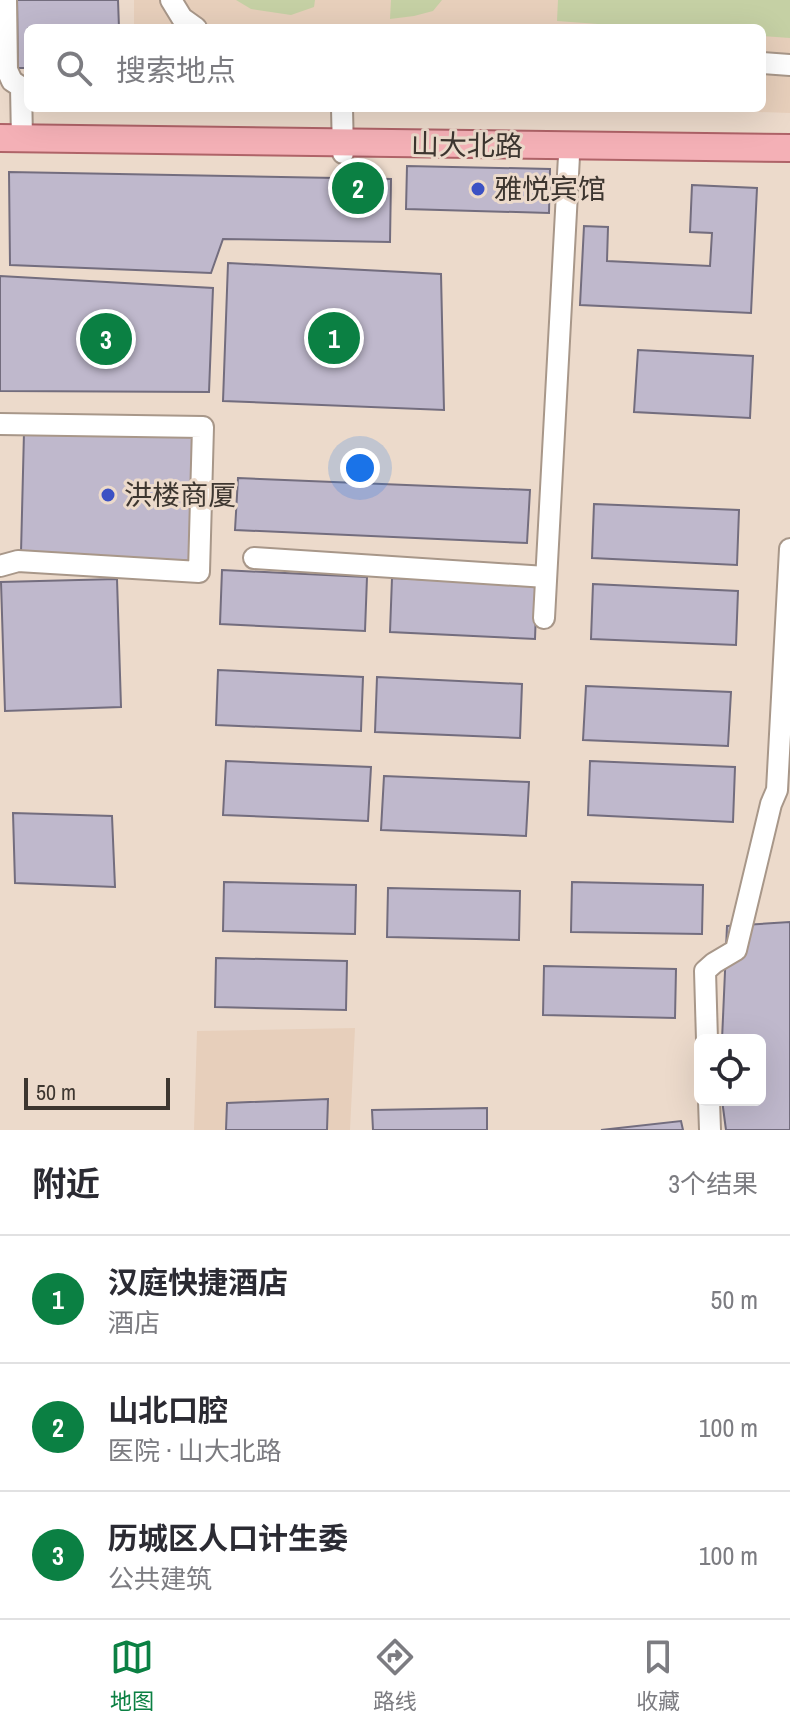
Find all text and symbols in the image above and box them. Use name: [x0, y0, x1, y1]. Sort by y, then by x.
search box: [24, 24, 766, 112]
icon: search: [52, 46, 96, 90]
text: 搜索地点: [116, 50, 236, 90]
street label: 山大北路: [411, 125, 523, 165]
pin: 2: [332, 158, 384, 218]
place label: 雅悦宾馆: [494, 170, 606, 208]
marker: 雅悦宾馆: [469, 180, 487, 198]
pin: 1: [308, 308, 360, 368]
pin: 3: [80, 309, 132, 369]
your location: [340, 448, 380, 488]
place label: 洪楼商厦: [124, 476, 236, 514]
marker: 洪楼商厦: [99, 486, 117, 504]
map controls: [694, 1034, 766, 1106]
button: locate: [694, 1034, 766, 1106]
scale bar: [24, 1074, 170, 1110]
text: 50 m: [36, 1077, 76, 1107]
text: 附近: [32, 1161, 100, 1207]
text: 3个结果: [668, 1166, 758, 1201]
text: 汉庭快捷酒店: [108, 1262, 288, 1302]
text: 1: [52, 1282, 64, 1317]
text: 50 m: [711, 1282, 758, 1317]
text: 酒店: [108, 1305, 160, 1340]
text: 山北口腔: [108, 1390, 228, 1430]
text: 2: [52, 1410, 64, 1445]
text: 100 m: [699, 1410, 758, 1445]
text: 医院 · 山大北路: [108, 1433, 282, 1468]
text: 历城区人口计生委: [108, 1518, 348, 1558]
text: 3: [52, 1538, 64, 1573]
text: 100 m: [699, 1538, 758, 1573]
text: 公共建筑: [108, 1561, 212, 1596]
tab: 地图: [110, 1635, 154, 1716]
tab: 路线: [373, 1635, 417, 1716]
tab: 收藏: [636, 1635, 680, 1716]

